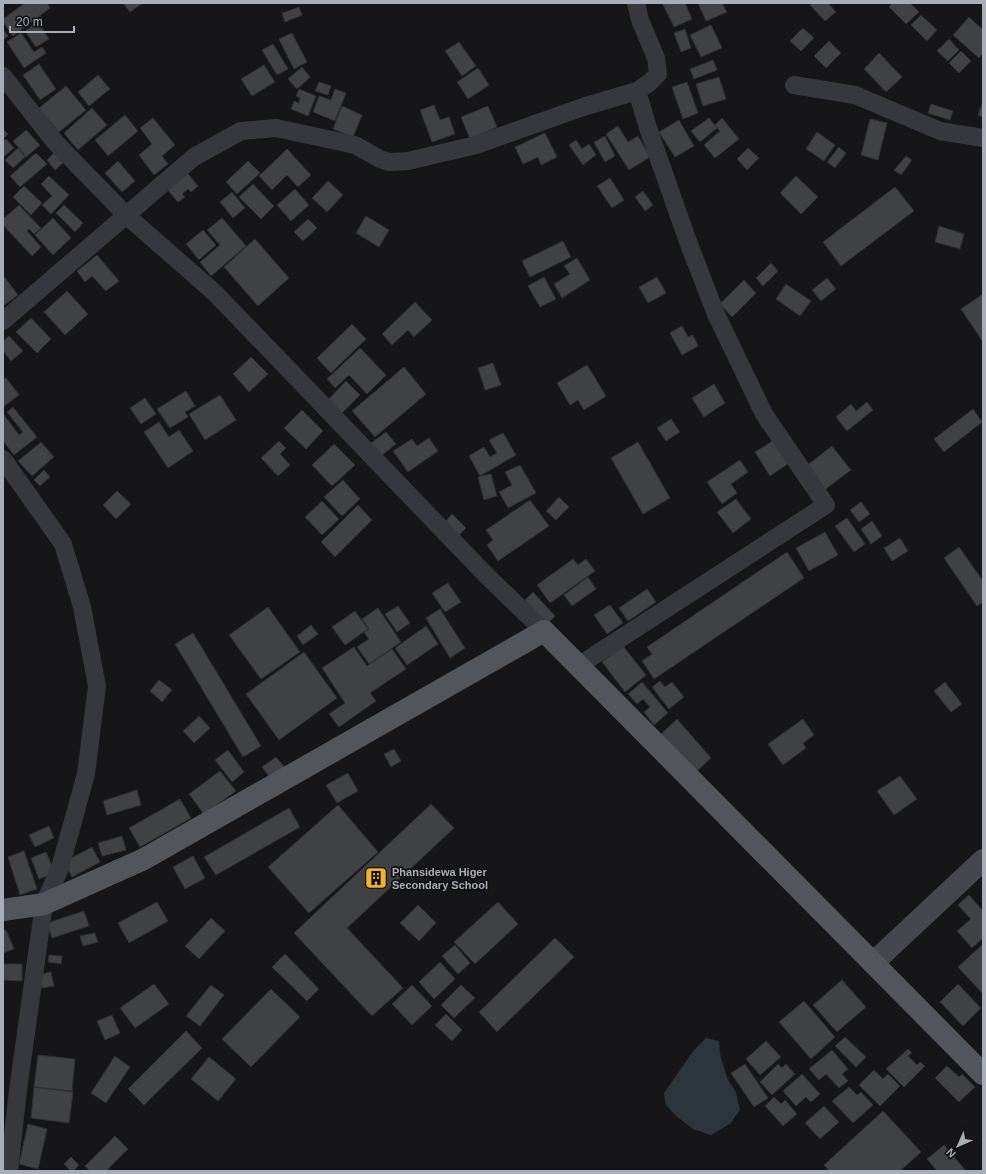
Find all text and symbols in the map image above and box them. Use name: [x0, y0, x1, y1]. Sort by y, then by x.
scale bar: [10, 8, 74, 34]
text: 20 m: [16, 15, 43, 29]
building icon: Phansidewa Higer Secondary School: [363, 865, 389, 891]
place label: Phansidewa Higer Secondary School: [392, 866, 488, 891]
north arrow: [938, 1126, 978, 1166]
text: N: [944, 1146, 958, 1160]

